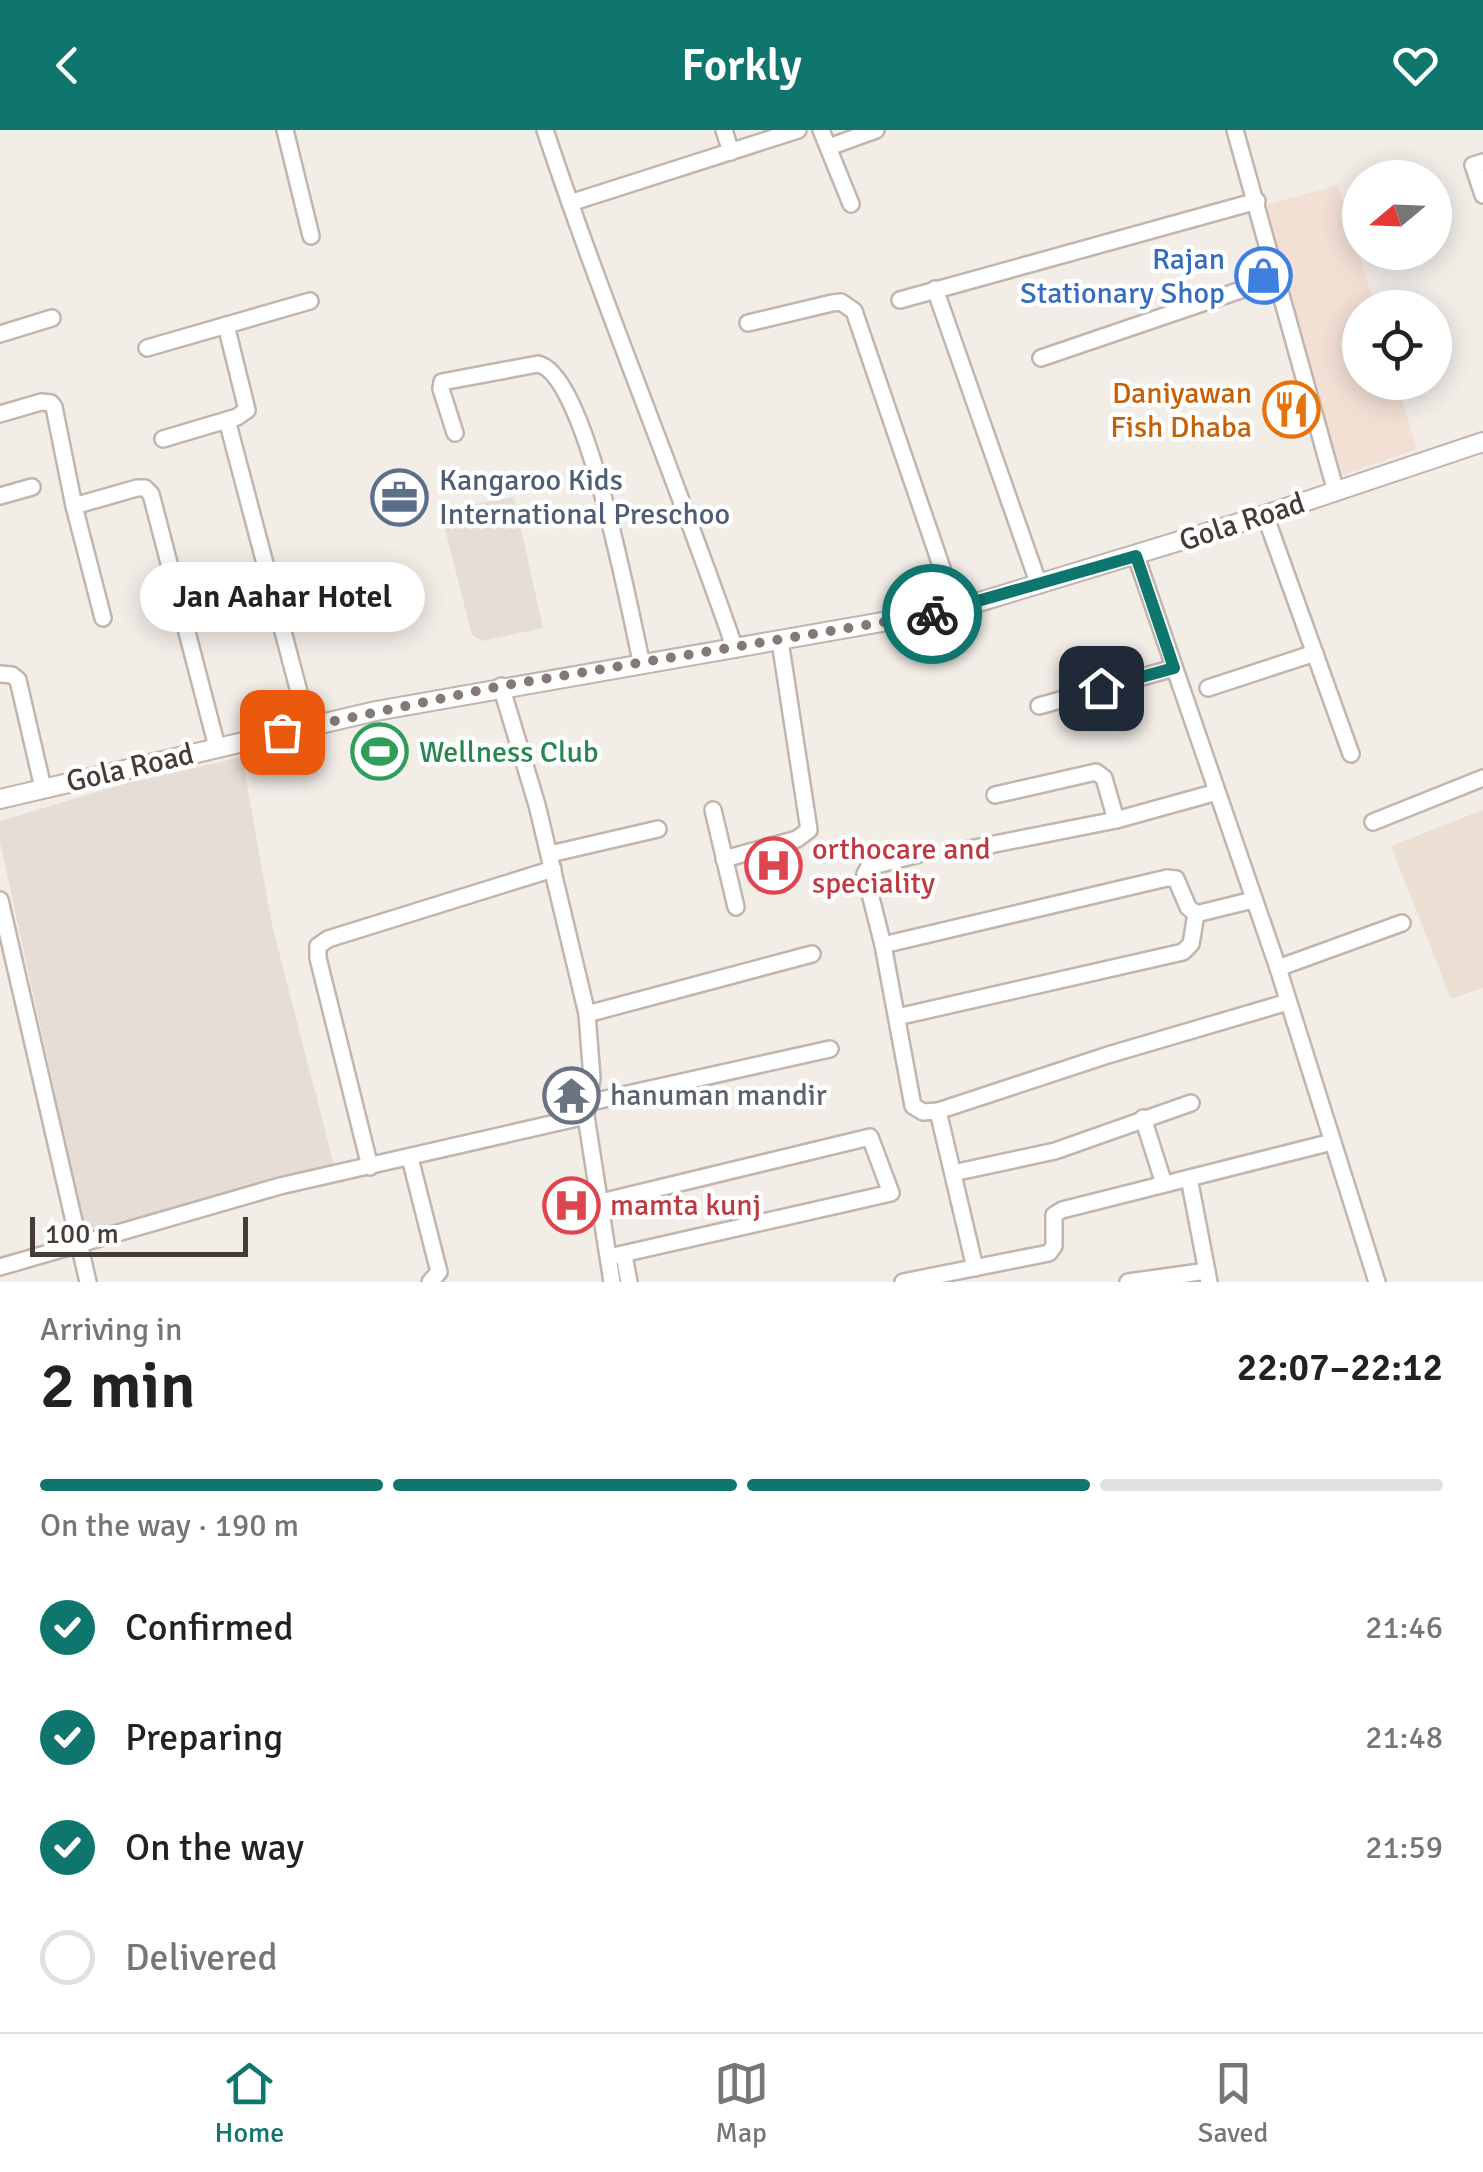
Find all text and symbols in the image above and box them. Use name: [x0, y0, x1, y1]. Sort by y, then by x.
icon: back: [40, 38, 95, 93]
text: Forkly: [681, 38, 802, 93]
icon: heart: [1388, 38, 1443, 93]
north arrow: [1342, 160, 1452, 270]
map controls: [1342, 160, 1452, 400]
place label: Rajan Stationary Shop: [1020, 241, 1225, 312]
shop icon: Rajan Stationary Shop: [1234, 246, 1294, 306]
button: locate: [1342, 290, 1452, 400]
place label: Daniyawan Fish Dhaba: [1110, 375, 1252, 446]
restaurant icon: Daniyawan Fish Dhaba: [1261, 380, 1321, 440]
place label: Kangaroo Kids International Preschoo: [439, 462, 730, 533]
office icon: Kangaroo Kids International Preschoo: [370, 467, 430, 527]
street label: Gola Road: [1175, 484, 1309, 560]
callout: Jan Aahar Hotel: [140, 562, 424, 632]
courier: [882, 564, 982, 664]
text: Jan Aahar Hotel: [173, 577, 392, 616]
icon: bike: [905, 587, 960, 642]
pin: [1059, 646, 1144, 731]
icon: home: [1074, 661, 1129, 716]
pin: [240, 690, 325, 775]
icon: bag: [255, 705, 310, 760]
sports icon: Wellness Club: [350, 722, 410, 782]
place label: Wellness Club: [419, 734, 599, 771]
street label: Gola Road: [63, 735, 197, 801]
place label: orthocare and speciality: [812, 831, 991, 902]
hospital icon: orthocare and speciality: [743, 836, 803, 896]
temple icon: hanuman mandir: [541, 1065, 601, 1125]
place label: hanuman mandir: [610, 1077, 827, 1114]
hospital icon: mamta kunj: [541, 1175, 601, 1235]
place label: mamta kunj: [610, 1187, 761, 1224]
scale bar: [30, 1212, 248, 1256]
text: 100 m: [45, 1217, 119, 1251]
text: Arriving in: [40, 1310, 182, 1349]
text: 22:07–22:12: [1237, 1344, 1443, 1391]
text: 2 min: [40, 1346, 196, 1426]
text: On the way · 190 m: [40, 1506, 299, 1545]
icon: check: [40, 1600, 95, 1655]
text: Confirmed: [125, 1604, 294, 1651]
text: 21:46: [1365, 1608, 1443, 1647]
icon: check: [40, 1710, 95, 1765]
text: Preparing: [125, 1714, 283, 1761]
text: 21:48: [1365, 1718, 1443, 1757]
icon: check: [40, 1820, 95, 1875]
text: On the way: [125, 1824, 304, 1871]
text: 21:59: [1365, 1828, 1443, 1867]
text: Delivered: [125, 1934, 278, 1981]
tab: Home: [215, 2056, 284, 2150]
tab: Map: [714, 2056, 769, 2150]
tab: Saved: [1198, 2056, 1268, 2150]

